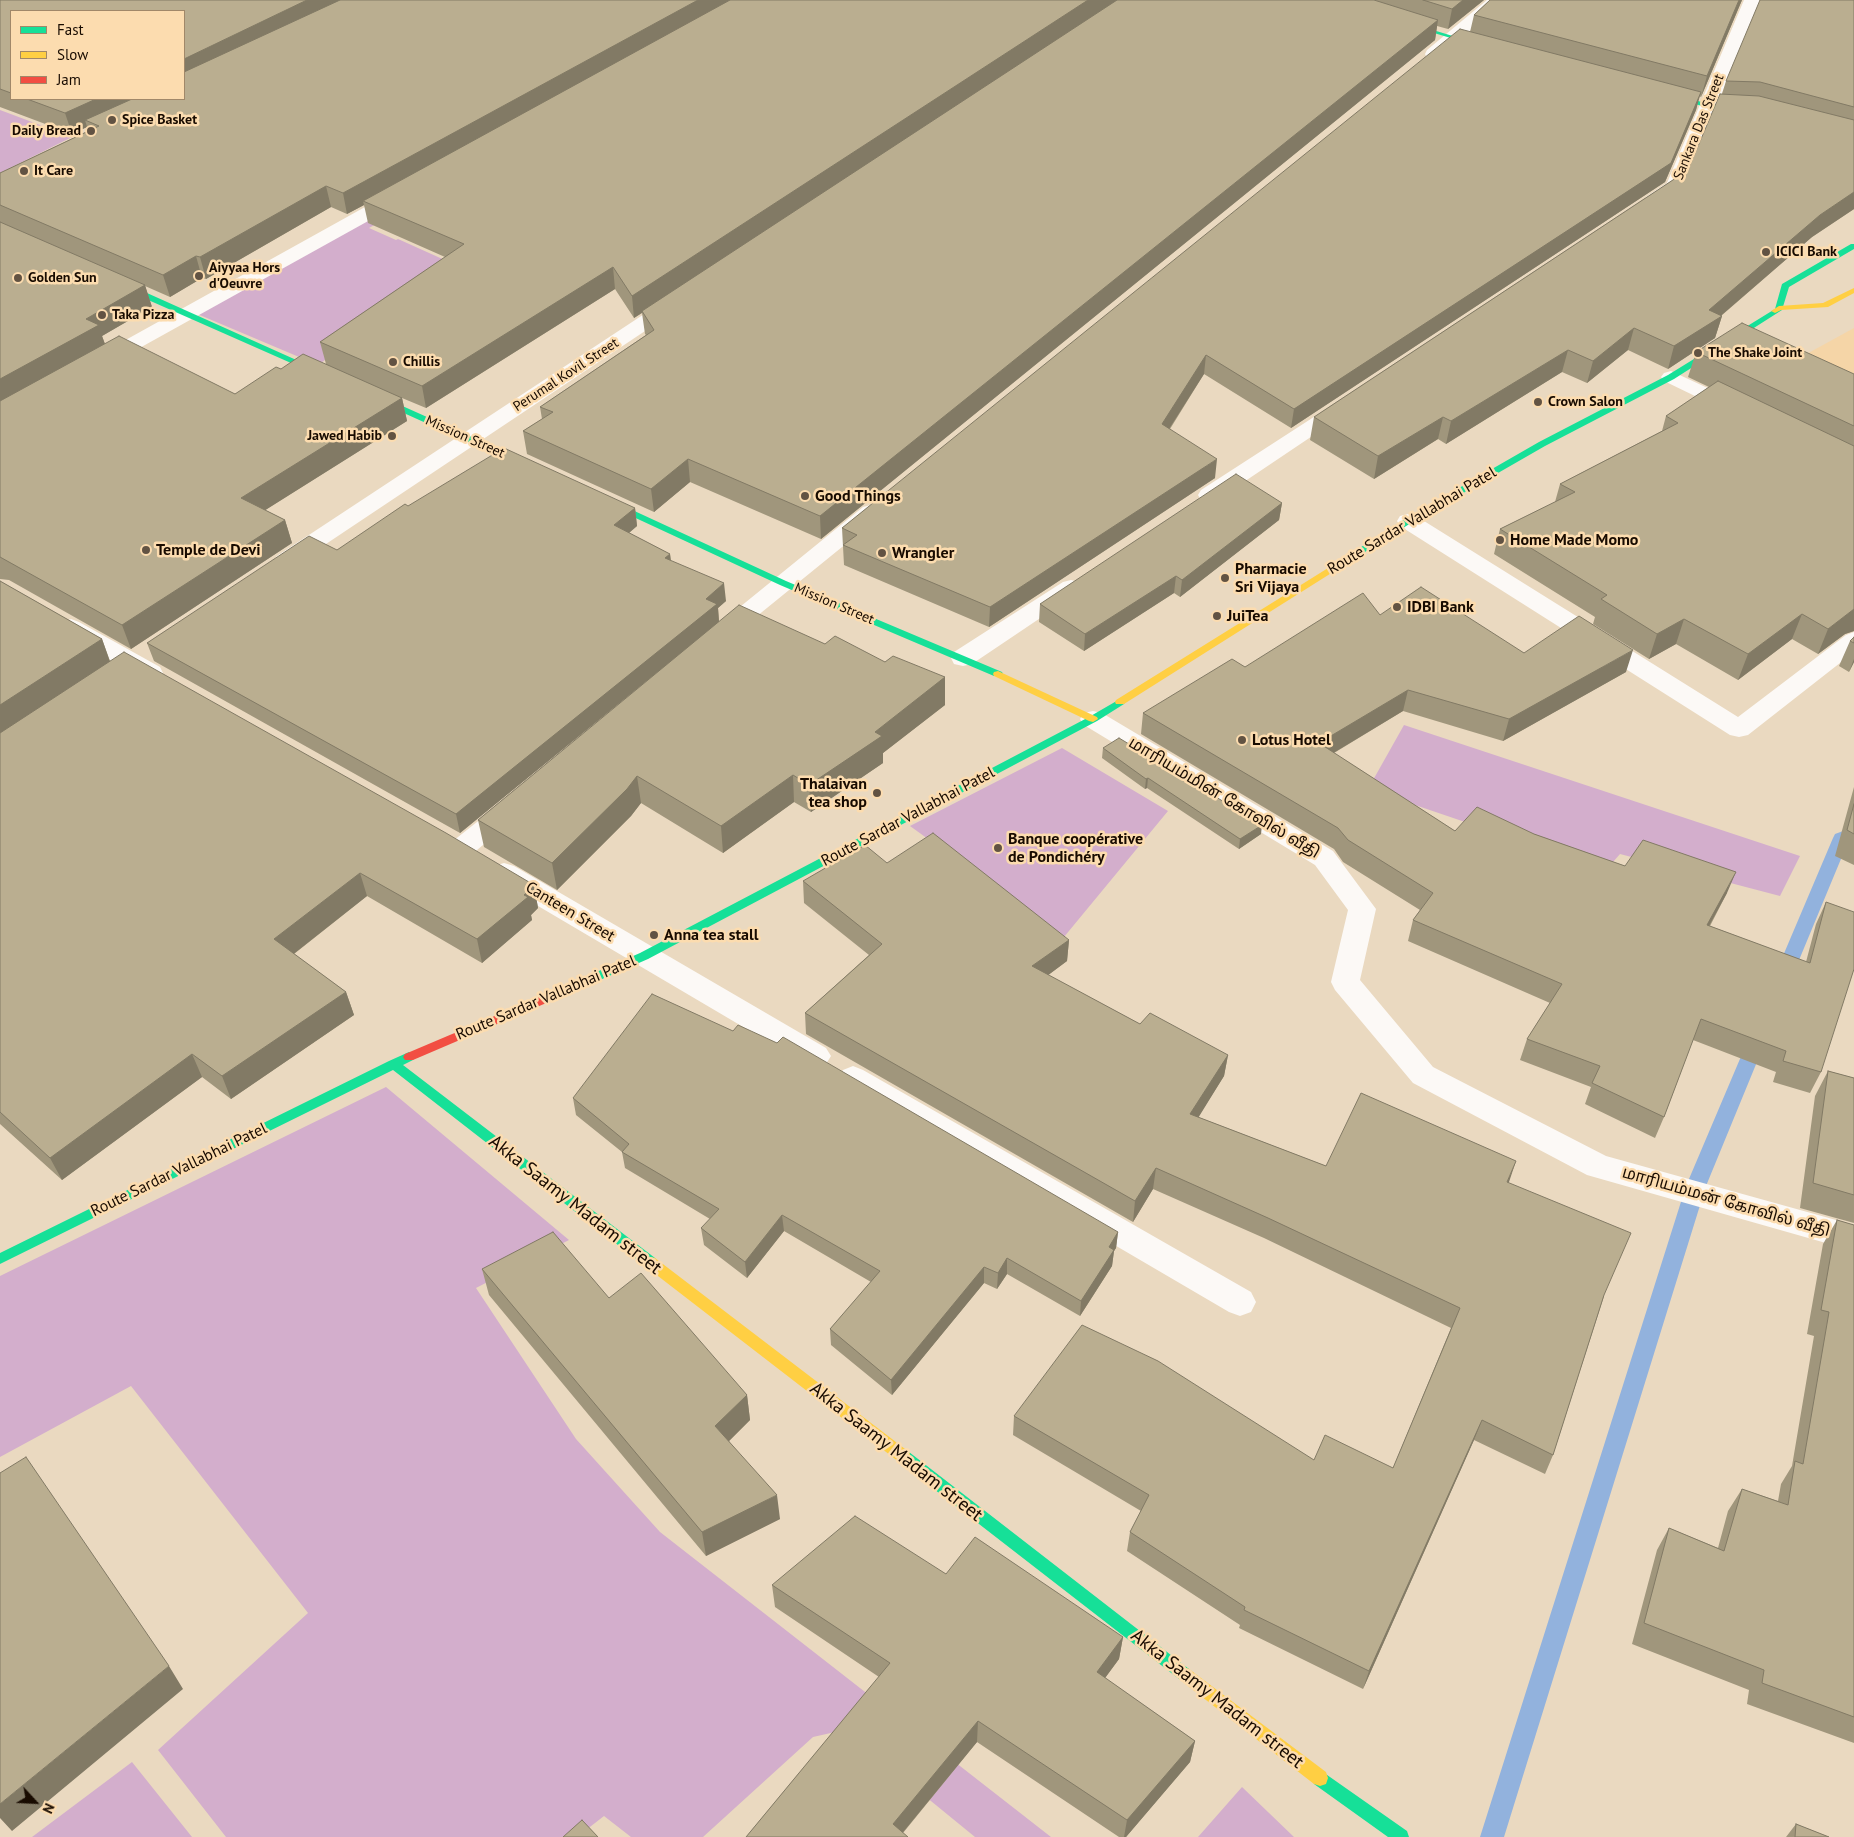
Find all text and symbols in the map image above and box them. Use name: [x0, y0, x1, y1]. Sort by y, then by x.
legend: [10, 10, 185, 100]
text: Fast: [57, 20, 84, 39]
text: Slow: [57, 45, 88, 64]
text: Jam: [57, 70, 81, 89]
street label: Sankara Das Street: [1670, 72, 1728, 182]
place label: Spice Basket: [122, 112, 197, 128]
marker: Spice Basket: [106, 114, 118, 126]
place label: Daily Bread: [12, 123, 81, 139]
marker: Daily Bread: [85, 125, 97, 137]
place label: It Care: [34, 163, 73, 179]
marker: It Care: [18, 165, 30, 177]
place label: ICICI Bank: [1776, 244, 1837, 260]
marker: ICICI Bank: [1760, 246, 1772, 258]
place label: Aiyyaa Hors d'Oeuvre: [209, 260, 280, 292]
place label: Golden Sun: [28, 270, 97, 286]
marker: Aiyyaa Hors d'Oeuvre: [193, 270, 205, 282]
marker: Golden Sun: [12, 272, 24, 284]
place label: Taka Pizza: [112, 307, 174, 323]
marker: Taka Pizza: [96, 309, 108, 321]
street label: Perumal Kovil Street: [510, 335, 622, 415]
place label: The Shake Joint: [1708, 345, 1802, 361]
marker: The Shake Joint: [1692, 347, 1704, 359]
place label: Chillis: [403, 354, 440, 370]
marker: Chillis: [387, 356, 399, 368]
place label: Crown Salon: [1548, 394, 1623, 410]
marker: Crown Salon: [1532, 396, 1544, 408]
street label: Mission Street: [423, 412, 507, 462]
place label: Jawed Habib: [307, 428, 382, 444]
marker: Jawed Habib: [386, 430, 398, 442]
street label: Route Sardar Vallabhai Patel: [1324, 463, 1500, 579]
place label: Good Things: [815, 486, 901, 506]
marker: Good Things: [799, 490, 811, 502]
place label: Home Made Momo: [1510, 530, 1638, 550]
marker: Home Made Momo: [1494, 534, 1506, 546]
place label: Temple de Devi: [156, 540, 261, 560]
place label: Wrangler: [892, 543, 954, 563]
marker: Temple de Devi: [140, 544, 152, 556]
marker: Wrangler: [876, 547, 888, 559]
place label: Pharmacie Sri Vijaya: [1235, 559, 1307, 597]
marker: Pharmacie Sri Vijaya: [1219, 572, 1231, 584]
street label: Mission Street: [792, 580, 876, 628]
place label: IDBI Bank: [1407, 597, 1474, 617]
marker: IDBI Bank: [1391, 601, 1403, 613]
place label: JuiTea: [1227, 606, 1268, 626]
marker: JuiTea: [1211, 610, 1223, 622]
place label: Lotus Hotel: [1252, 730, 1331, 750]
street label: மாரியம்மின் கோவில் வீதி: [1125, 733, 1323, 863]
marker: Lotus Hotel: [1236, 734, 1248, 746]
street label: Route Sardar Vallabhai Patel: [818, 763, 998, 871]
place label: Thalaivan tea shop: [800, 774, 867, 812]
marker: Thalaivan tea shop: [871, 787, 883, 799]
place label: Banque coopérative de Pondichéry: [1008, 829, 1143, 867]
marker: Banque coopérative de Pondichéry: [992, 842, 1004, 854]
street label: Canteen Street: [522, 878, 618, 946]
place label: Anna tea stall: [664, 925, 758, 945]
marker: Anna tea stall: [648, 929, 660, 941]
street label: Route Sardar Vallabhai Patel: [453, 951, 639, 1045]
street label: Route Sardar Vallabhai Patel: [88, 1119, 270, 1221]
street label: Akka Saamy Madam street: [484, 1130, 666, 1280]
street label: மாரியம்மன் கோவில் வீதி: [1620, 1163, 1832, 1241]
street label: Akka Saamy Madam street: [805, 1377, 987, 1527]
street label: Akka Saamy Madam street: [1126, 1624, 1308, 1774]
north arrow: [10, 1777, 60, 1827]
text: N: [38, 1800, 59, 1816]

